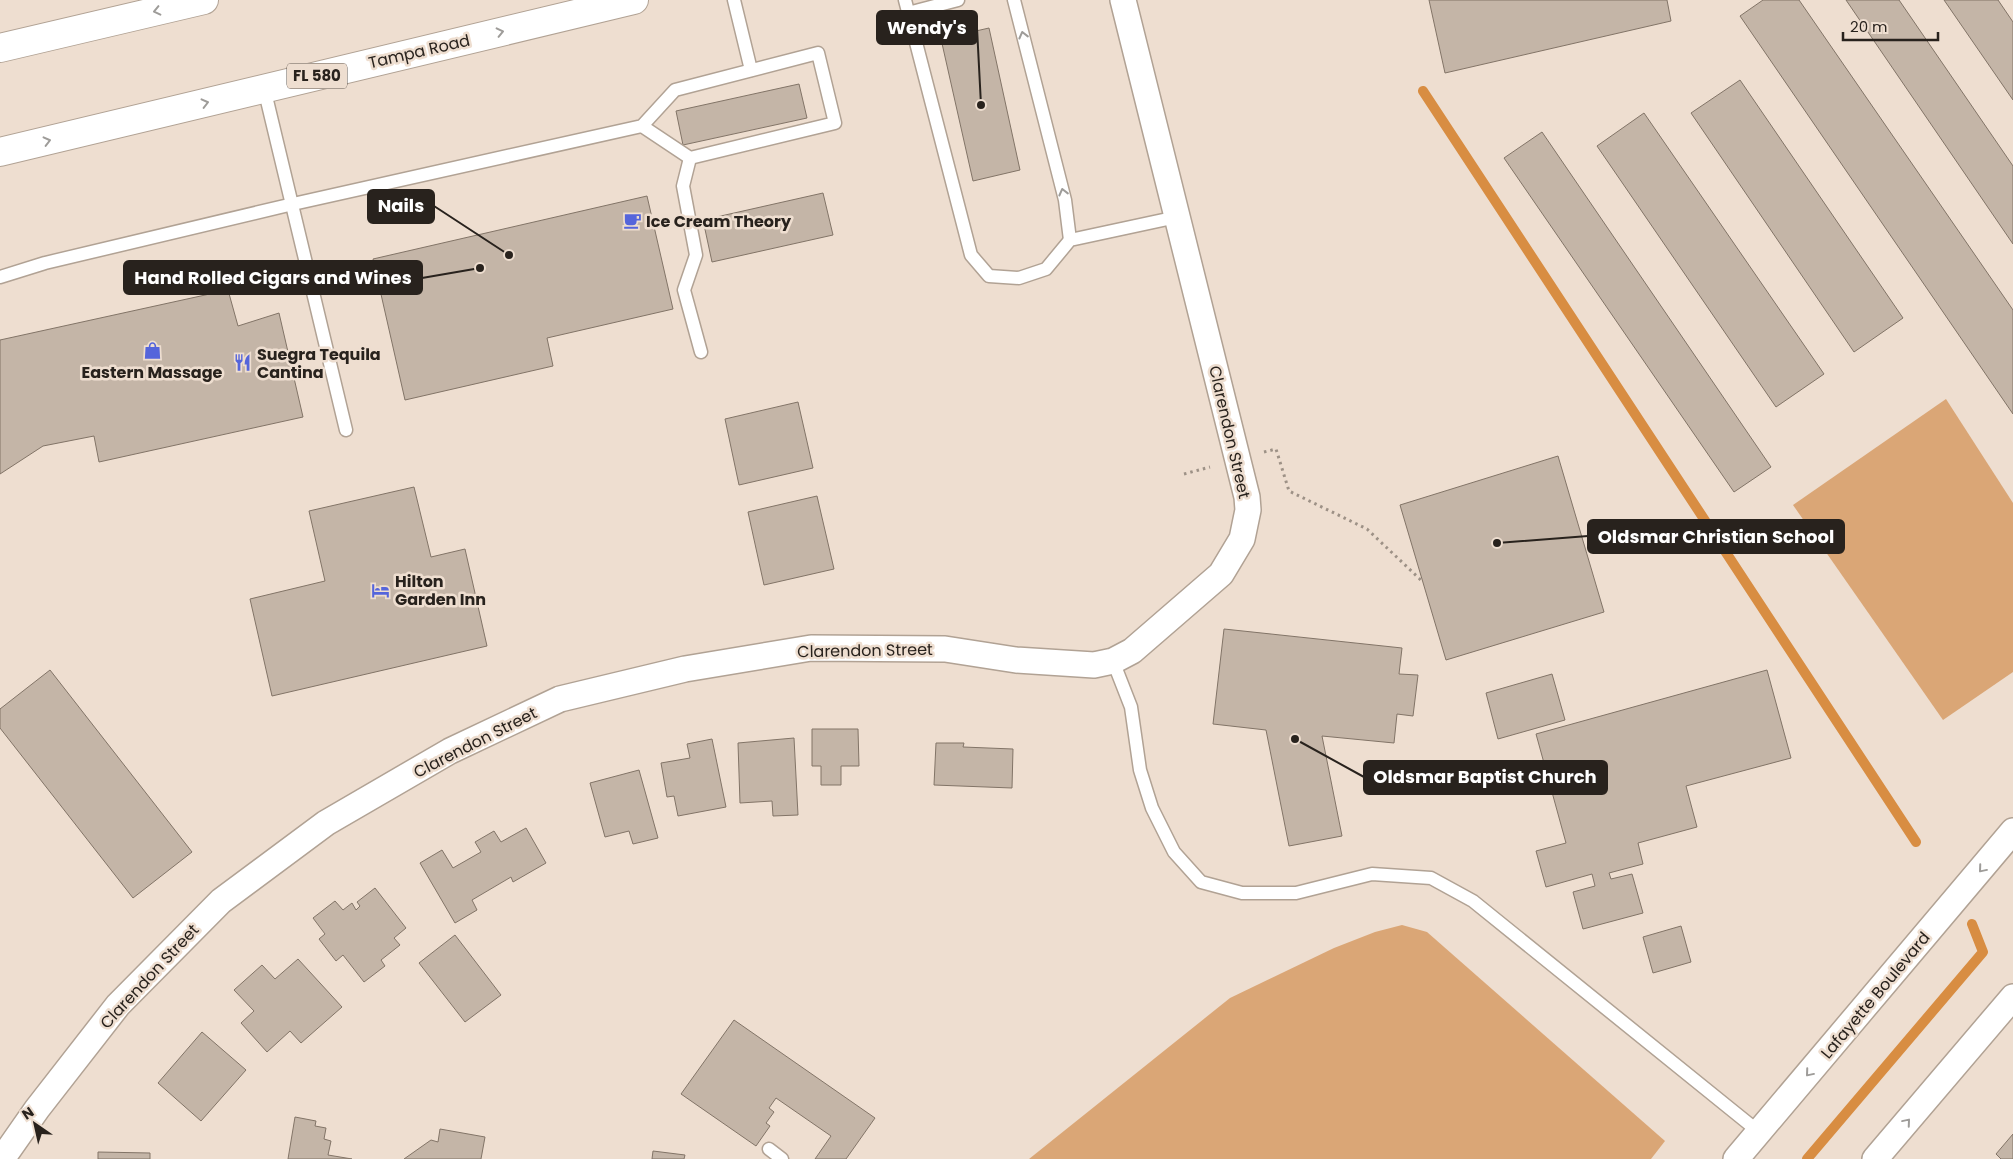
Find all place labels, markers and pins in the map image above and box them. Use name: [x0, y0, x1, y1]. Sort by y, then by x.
callout: Wendy's: [877, 11, 977, 44]
callout: Nails: [368, 190, 434, 223]
place label: Ice Cream Theory: [646, 210, 792, 233]
cafe icon: Ice Cream Theory: [622, 211, 642, 231]
callout: Hand Rolled Cigars and Wines: [124, 261, 422, 294]
shop icon: Eastern Massage: [142, 340, 162, 360]
place label: Suegra Tequila Cantina: [257, 343, 381, 384]
restaurant icon: Suegra Tequila Cantina: [233, 353, 253, 373]
place label: Eastern Massage: [82, 361, 223, 384]
callout: Oldsmar Christian School: [1588, 520, 1844, 553]
place label: Hilton Garden Inn: [395, 570, 486, 611]
hotel icon: Hilton Garden Inn: [371, 580, 391, 600]
callout: Oldsmar Baptist Church: [1364, 761, 1607, 794]

